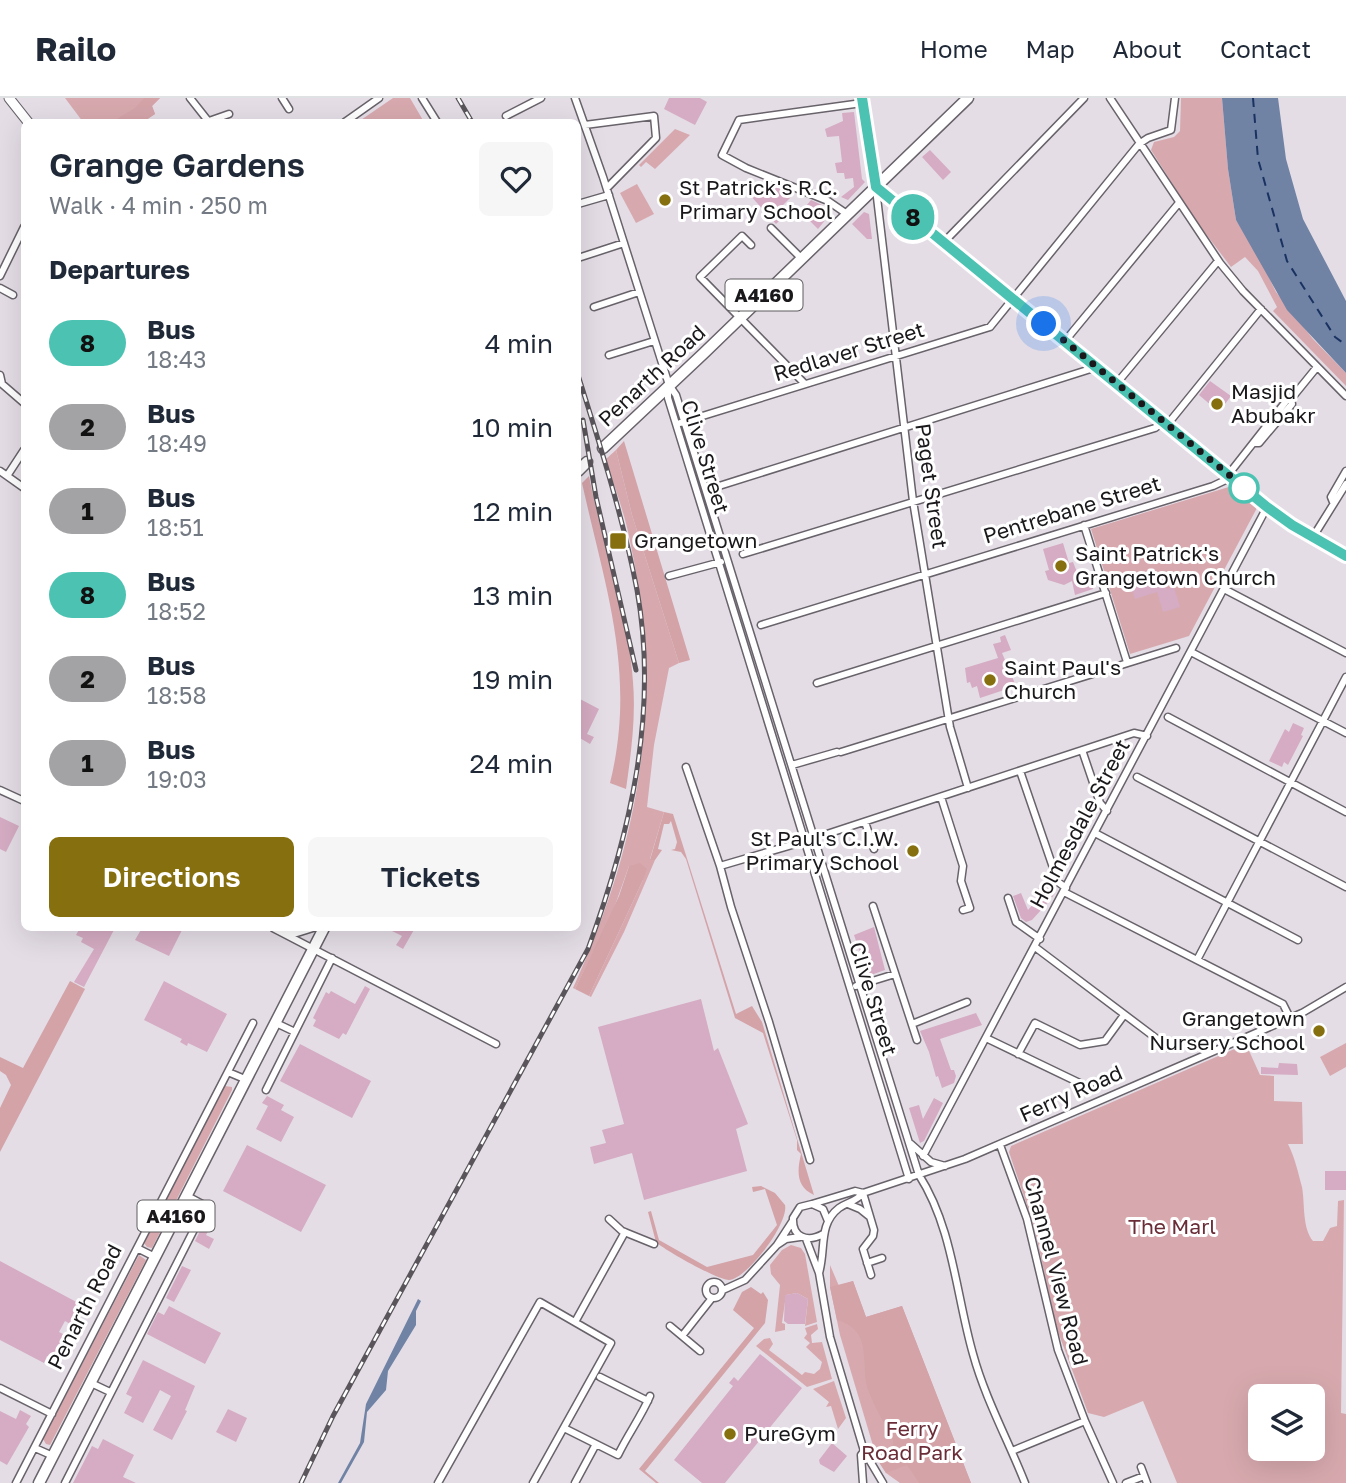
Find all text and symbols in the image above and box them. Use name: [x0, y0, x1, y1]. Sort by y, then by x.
text: Railo: [35, 29, 116, 68]
text: Home: [920, 34, 988, 63]
text: Map: [1026, 34, 1075, 63]
text: About: [1113, 34, 1182, 63]
text: Contact: [1220, 34, 1311, 63]
button: heart: [479, 142, 553, 216]
text: Grange Gardens: [49, 145, 305, 184]
place label: St Patrick's R.C. Primary School: [679, 174, 838, 224]
text: Walk · 4 min · 250 m: [49, 191, 268, 219]
marker: St Patrick's R.C. Primary School: [657, 192, 673, 208]
line badge: 8: [890, 194, 936, 240]
text: 8: [905, 202, 921, 231]
text: Departures: [49, 254, 190, 285]
road number: A4160: [726, 280, 802, 310]
your location: [1026, 306, 1061, 341]
text: Bus: [147, 314, 195, 345]
street label: Redlaver Street: [770, 316, 927, 386]
street label: Penarth Road: [592, 319, 710, 432]
text: 8: [80, 328, 95, 357]
text: 4 min: [485, 328, 553, 359]
text: 18:43: [147, 345, 207, 373]
place label: Masjid Abubakr: [1231, 378, 1316, 428]
marker: Masjid Abubakr: [1209, 396, 1225, 412]
street label: Clive Street: [676, 397, 736, 517]
text: Bus: [147, 398, 195, 429]
text: 2: [80, 412, 95, 441]
text: 10 min: [472, 412, 553, 443]
street label: Paget Street: [910, 422, 954, 550]
text: 18:49: [147, 429, 207, 457]
street label: Pentrebane Street: [980, 470, 1164, 548]
unlabelled marker: [1229, 473, 1259, 503]
text: Bus: [147, 482, 195, 513]
text: 1: [81, 496, 94, 525]
text: 12 min: [473, 496, 553, 527]
text: 18:51: [147, 513, 204, 541]
place label: Grangetown: [634, 527, 757, 553]
marker: Grangetown: [608, 531, 628, 551]
place label: Saint Patrick's Grangetown Church: [1075, 540, 1276, 590]
marker: Saint Patrick's Grangetown Church: [1053, 558, 1069, 574]
text: Bus: [147, 566, 195, 597]
text: 8: [80, 580, 95, 609]
text: 13 min: [473, 580, 553, 611]
text: 18:52: [147, 597, 206, 625]
text: Bus: [147, 650, 195, 681]
place label: Saint Paul's Church: [1004, 654, 1121, 704]
text: 2: [80, 664, 95, 693]
text: 19 min: [472, 664, 553, 695]
marker: Saint Paul's Church: [982, 672, 998, 688]
text: 18:58: [147, 681, 206, 709]
text: Bus: [147, 734, 195, 765]
street label: Holmesdale Street: [1023, 734, 1135, 913]
text: 1: [81, 748, 94, 777]
text: 24 min: [470, 748, 553, 779]
text: 19:03: [147, 765, 207, 793]
place label: St Paul's C.I.W. Primary School: [745, 825, 899, 875]
button: Directions: [49, 837, 294, 917]
button: Tickets: [308, 837, 553, 917]
marker: St Paul's C.I.W. Primary School: [905, 843, 921, 859]
street label: Clive Street: [844, 939, 904, 1059]
place label: Grangetown Nursery School: [1149, 1005, 1305, 1055]
marker: Grangetown Nursery School: [1311, 1023, 1327, 1039]
street label: Ferry Road: [1015, 1059, 1126, 1127]
street label: Channel View Road: [1019, 1173, 1095, 1368]
road number: A4160: [138, 1200, 214, 1232]
park label: The Marl: [1128, 1213, 1216, 1239]
street label: Penarth Road: [41, 1240, 127, 1374]
map controls: [1248, 1384, 1325, 1461]
button: layers: [1248, 1384, 1325, 1461]
park label: Ferry Road Park: [861, 1415, 963, 1465]
place label: PureGym: [744, 1420, 836, 1446]
marker: PureGym: [722, 1426, 738, 1442]

